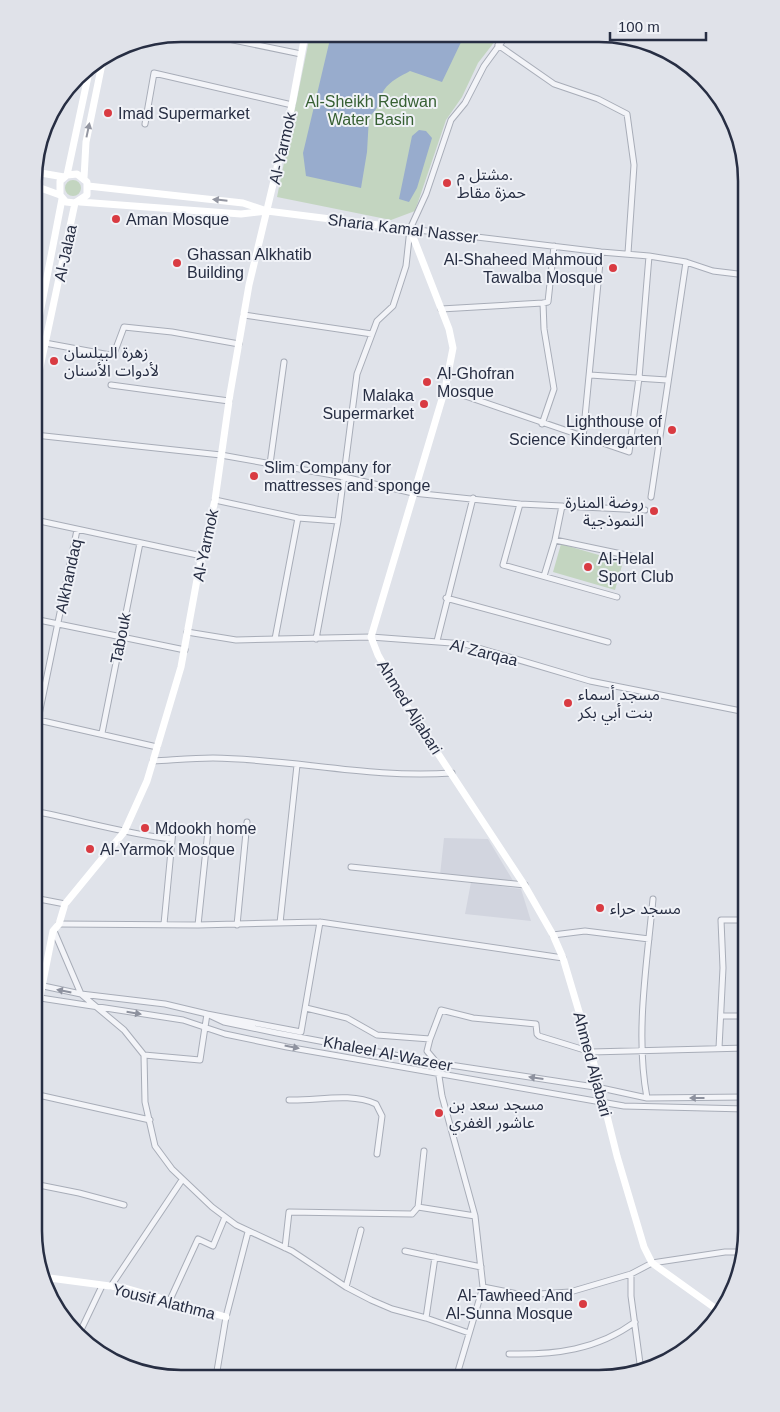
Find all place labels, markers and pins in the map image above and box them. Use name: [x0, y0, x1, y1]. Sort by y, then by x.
place label: Imad Supermarket: [118, 105, 250, 122]
marker: Imad Supermarket: [102, 107, 114, 119]
place label: مشتل م. حمزة مقاط: [457, 166, 526, 202]
marker: مشتل م. حمزة مقاط: [441, 177, 453, 189]
place label: Aman Mosque: [126, 211, 229, 228]
marker: Aman Mosque: [110, 213, 122, 225]
place label: Ghassan Alkhatib Building: [187, 246, 312, 281]
place label: Al-Shaheed Mahmoud Tawalba Mosque: [444, 251, 603, 286]
marker: Ghassan Alkhatib Building: [171, 257, 183, 269]
marker: Al-Shaheed Mahmoud Tawalba Mosque: [607, 262, 619, 274]
place label: زهرة البيلسان لأدوات الأسنان: [64, 344, 159, 380]
marker: زهرة البيلسان لأدوات الأسنان: [48, 355, 60, 367]
place label: Al-Ghofran Mosque: [437, 365, 514, 400]
marker: Al-Ghofran Mosque: [421, 376, 433, 388]
place label: Malaka Supermarket: [322, 387, 415, 422]
marker: Malaka Supermarket: [418, 398, 430, 410]
place label: Lighthouse of Science Kindergarten: [509, 413, 663, 448]
marker: Lighthouse of Science Kindergarten: [666, 424, 678, 436]
place label: Slim Company for mattresses and sponge: [264, 459, 430, 494]
marker: Slim Company for mattresses and sponge: [248, 470, 260, 482]
place label: روضة المنارة النموذجية: [565, 494, 644, 530]
marker: روضة المنارة النموذجية: [648, 505, 660, 517]
place label: Al-Helal Sport Club: [598, 550, 674, 585]
marker: Al-Helal Sport Club: [582, 561, 594, 573]
place label: مسجد أسماء بنت أبي بكر: [577, 685, 660, 725]
marker: مسجد أسماء بنت أبي بكر: [562, 697, 574, 709]
place label: Mdookh home: [155, 820, 256, 837]
marker: Mdookh home: [139, 822, 151, 834]
place label: Al-Yarmok Mosque: [100, 841, 235, 858]
marker: Al-Yarmok Mosque: [84, 843, 96, 855]
place label: مسجد حراء: [610, 900, 681, 918]
marker: مسجد حراء: [594, 902, 606, 914]
place label: مسجد سعد بن عاشور الغفري: [449, 1096, 544, 1135]
marker: مسجد سعد بن عاشور الغفري: [433, 1107, 445, 1119]
place label: Al-Tawheed And Al-Sunna Mosque: [446, 1287, 573, 1322]
marker: Al-Tawheed And Al-Sunna Mosque: [577, 1298, 589, 1310]

